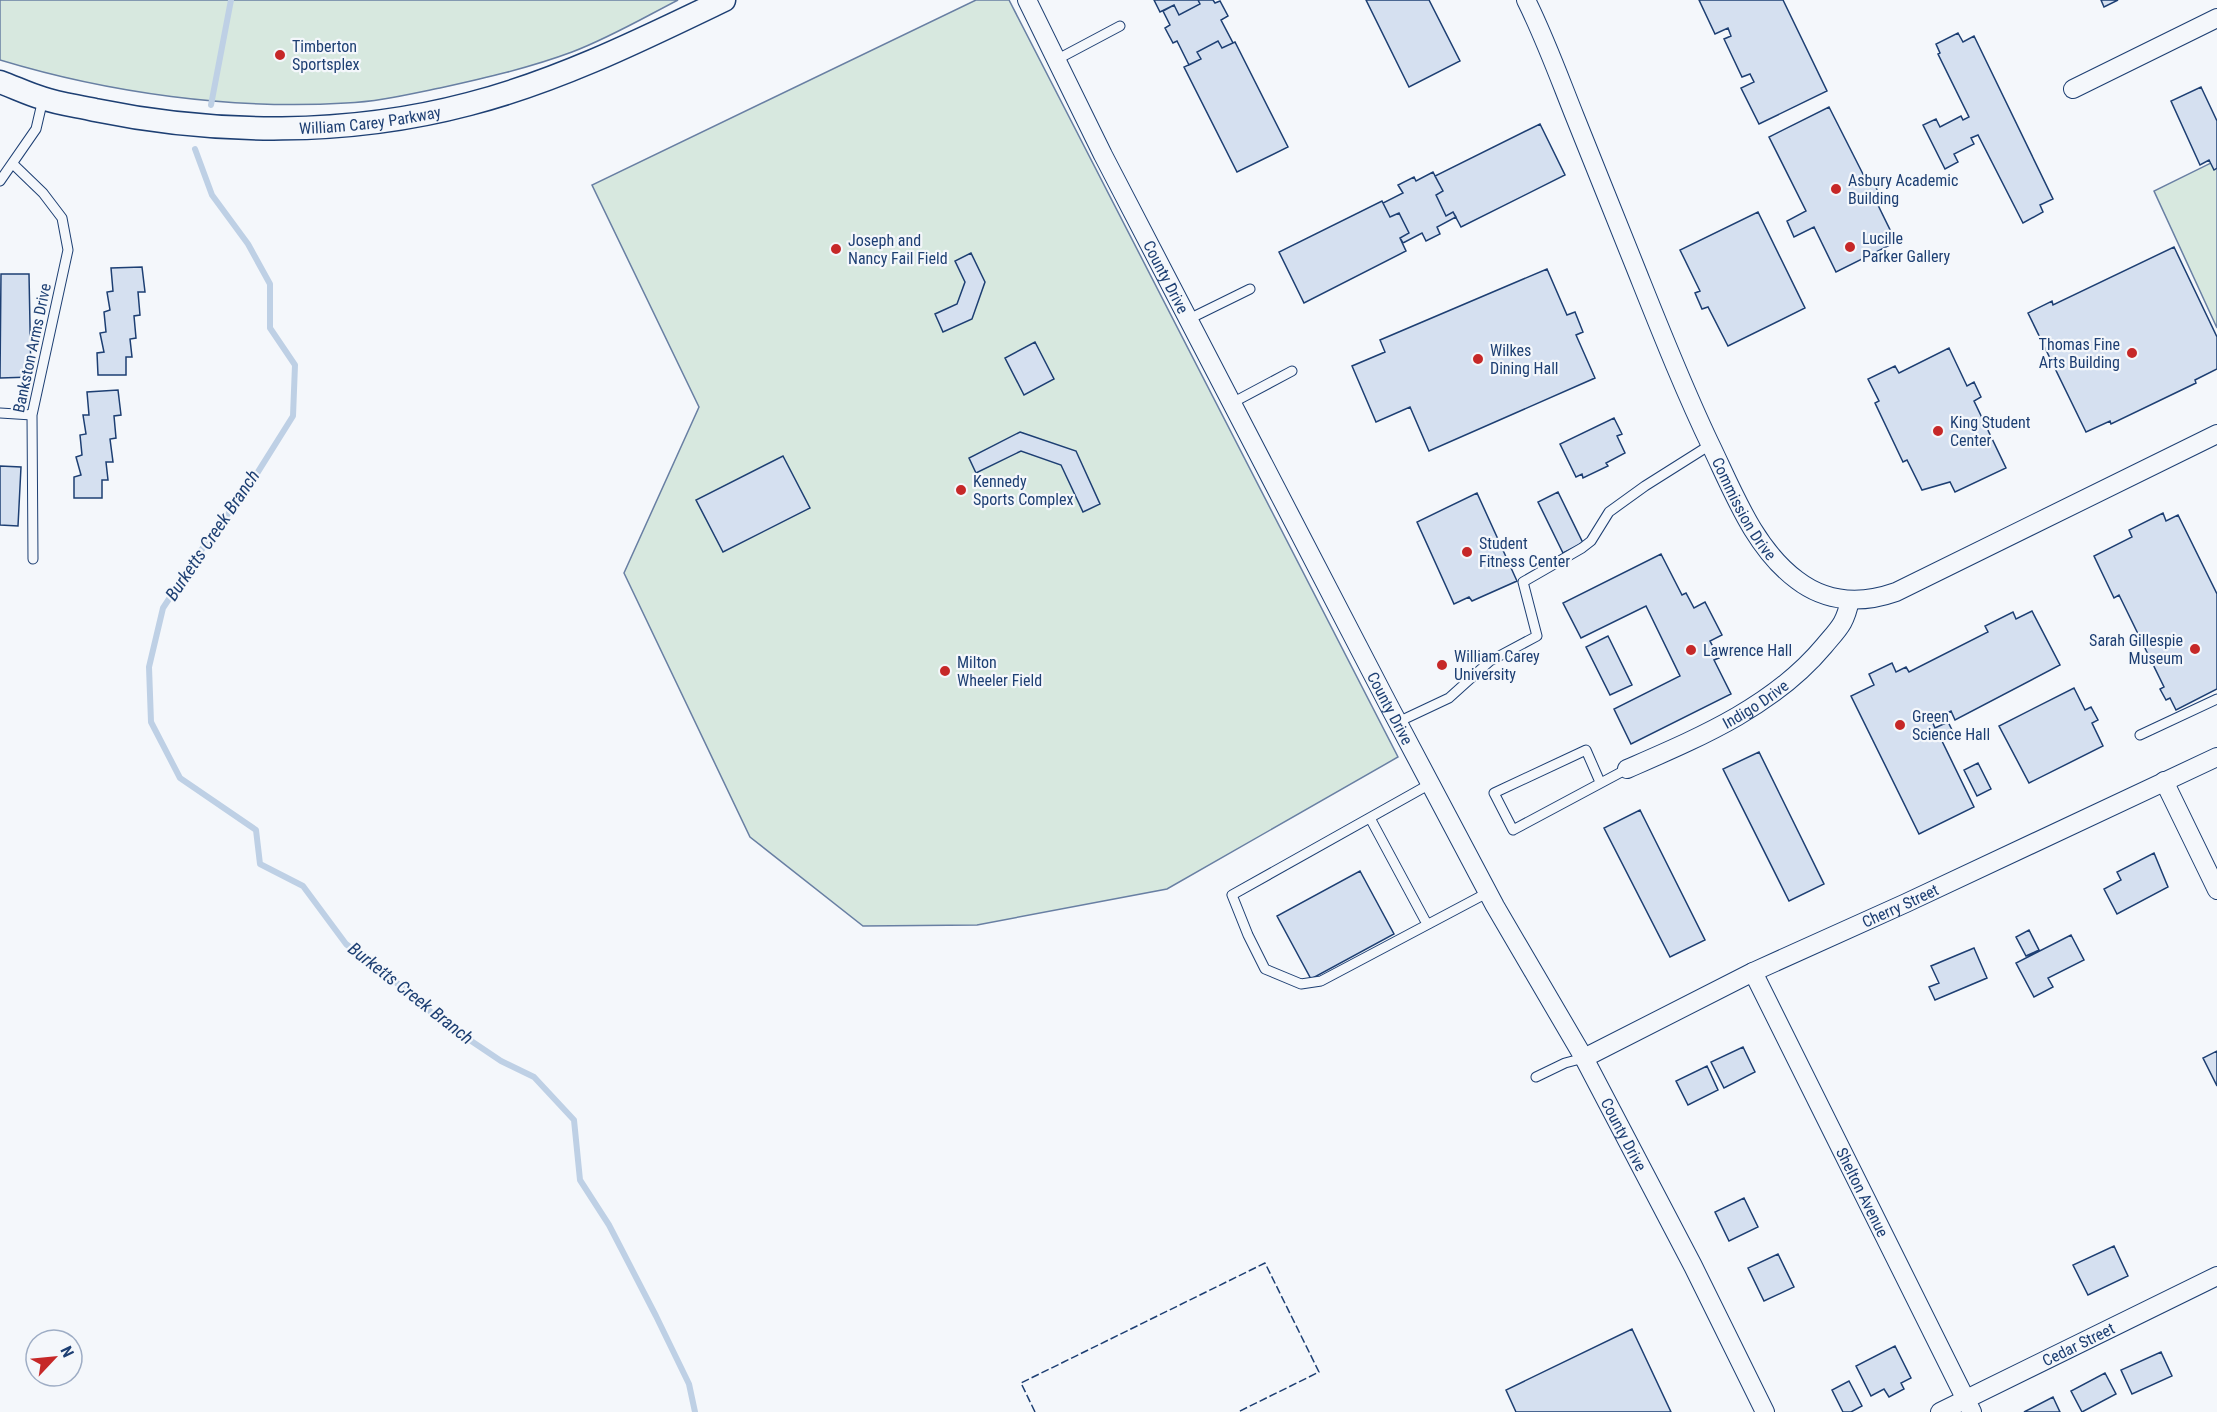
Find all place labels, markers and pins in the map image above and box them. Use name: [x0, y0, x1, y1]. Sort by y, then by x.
place label: Timberton Sportsplex: [292, 37, 360, 74]
marker: Timberton Sportsplex: [273, 48, 287, 62]
place label: Asbury Academic Building: [1848, 171, 1958, 208]
marker: Asbury Academic Building: [1829, 182, 1843, 196]
place label: Lucille Parker Gallery: [1862, 229, 1950, 266]
place label: Joseph and Nancy Fail Field: [848, 231, 948, 268]
marker: Lucille Parker Gallery: [1843, 240, 1857, 254]
marker: Joseph and Nancy Fail Field: [829, 242, 843, 256]
place label: Thomas Fine Arts Building: [2039, 335, 2120, 372]
place label: Wilkes Dining Hall: [1490, 341, 1558, 378]
marker: Thomas Fine Arts Building: [2125, 346, 2139, 360]
marker: Wilkes Dining Hall: [1471, 352, 1485, 366]
place label: King Student Center: [1950, 413, 2031, 450]
marker: King Student Center: [1931, 424, 1945, 438]
place label: Kennedy Sports Complex: [973, 472, 1073, 509]
marker: Kennedy Sports Complex: [954, 483, 968, 497]
place label: Student Fitness Center: [1479, 534, 1570, 571]
marker: Student Fitness Center: [1460, 545, 1474, 559]
place label: Sarah Gillespie Museum: [2089, 631, 2183, 668]
place label: Lawrence Hall: [1703, 641, 1792, 660]
marker: Sarah Gillespie Museum: [2188, 642, 2202, 656]
marker: Lawrence Hall: [1684, 643, 1698, 657]
place label: William Carey University: [1454, 647, 1540, 684]
place label: Milton Wheeler Field: [957, 653, 1042, 690]
marker: William Carey University: [1435, 658, 1449, 672]
marker: Milton Wheeler Field: [938, 664, 952, 678]
place label: Green Science Hall: [1912, 707, 1990, 744]
marker: Green Science Hall: [1893, 718, 1907, 732]

